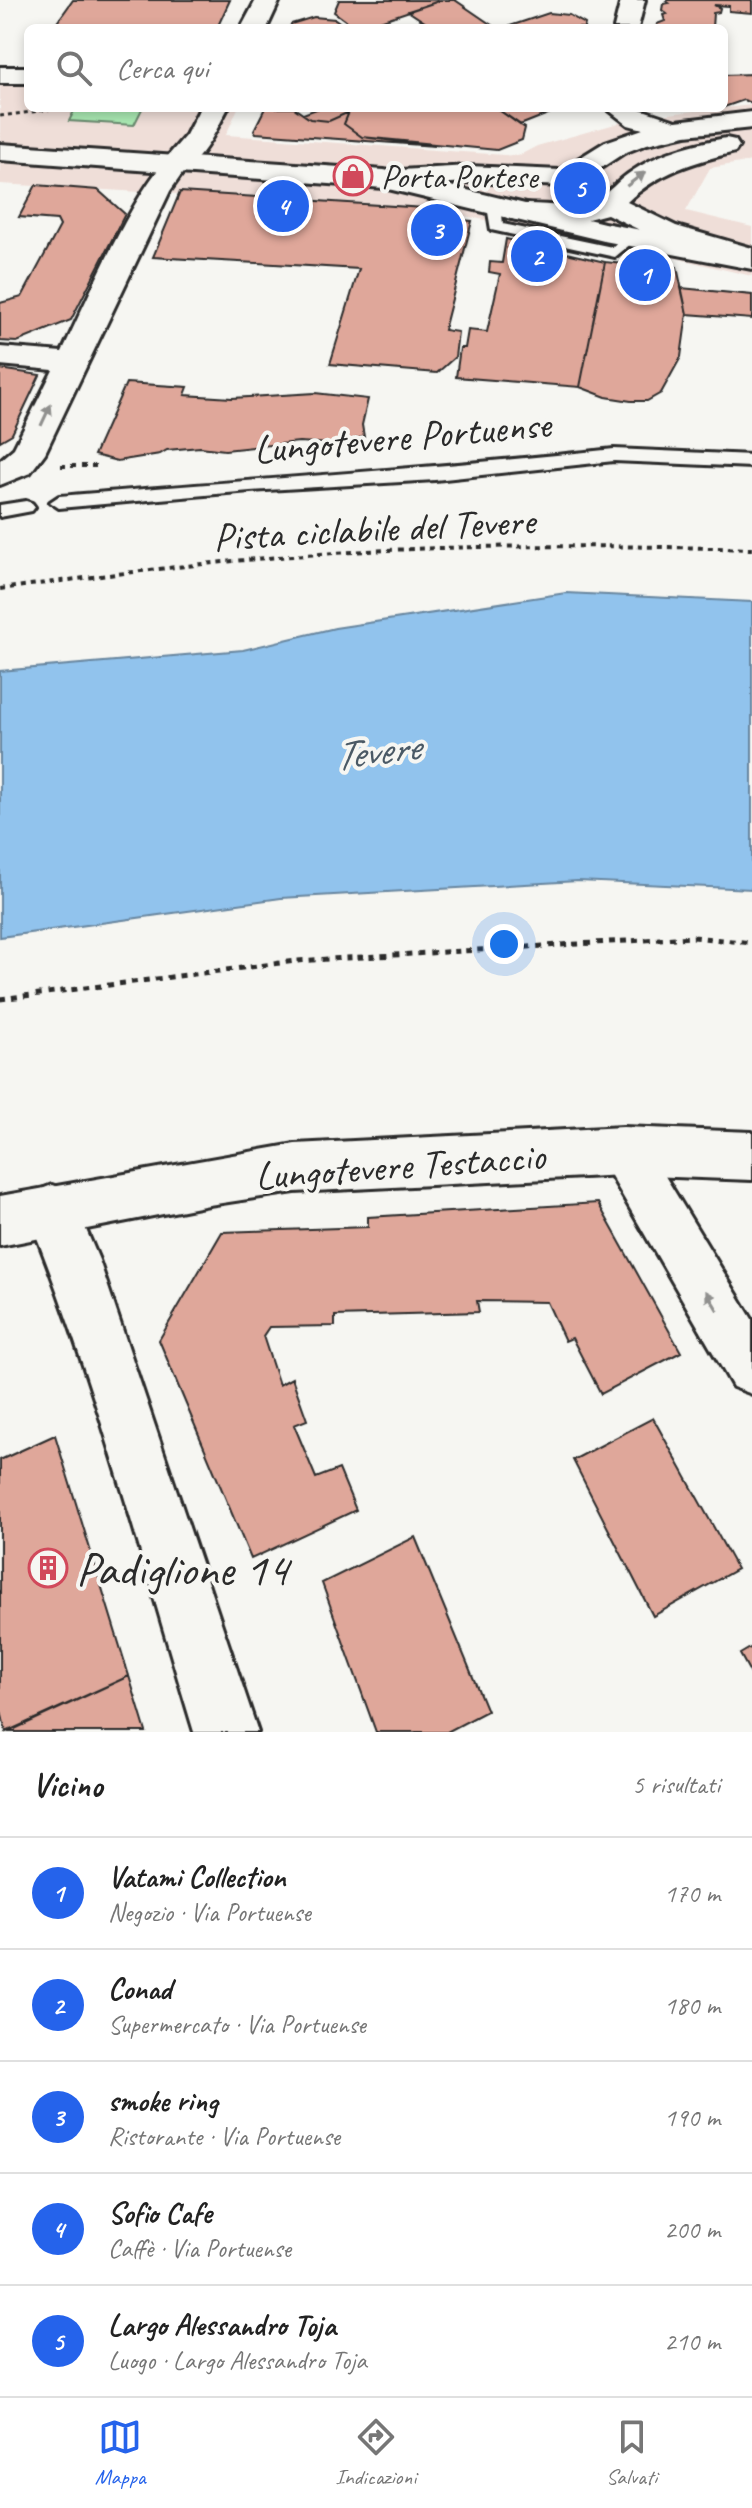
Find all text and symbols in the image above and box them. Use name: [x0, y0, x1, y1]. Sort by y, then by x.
search box: [24, 24, 728, 112]
icon: search: [52, 46, 96, 90]
text: Cerca qui: [116, 49, 209, 87]
shop icon: Porta Portese: [332, 155, 374, 197]
place label: Porta Portese: [381, 155, 540, 198]
pin: 5: [554, 158, 606, 218]
one-way arrow: [626, 172, 646, 188]
pin: 4: [257, 176, 309, 236]
pin: 3: [411, 200, 463, 260]
pin: 2: [511, 226, 563, 286]
pin: 1: [619, 245, 671, 305]
street label: Lungotevere Portuense: [252, 399, 556, 475]
one-way arrow: [39, 403, 53, 426]
street label: Pista ciclabile del Tevere: [212, 495, 539, 562]
water label: Tevere: [331, 719, 428, 783]
your location: [484, 924, 524, 964]
street label: Lungotevere Testaccio: [254, 1131, 548, 1201]
one-way arrow: [705, 1290, 719, 1312]
place label: Padiglione 14: [76, 1539, 293, 1599]
building icon: Padiglione 14: [27, 1547, 69, 1589]
text: Vicino: [32, 1763, 102, 1806]
text: 5 risultati: [632, 1768, 720, 1801]
text: Vatami Collection: [108, 1858, 285, 1896]
text: 1: [52, 1877, 64, 1910]
text: 170 m: [664, 1877, 720, 1910]
text: Negozio · Via Portuense: [108, 1896, 311, 1929]
text: Conad: [108, 1970, 171, 2008]
text: 2: [52, 1989, 64, 2022]
text: 180 m: [664, 1989, 720, 2022]
text: Supermercato · Via Portuense: [108, 2008, 366, 2041]
text: smoke ring: [108, 2082, 218, 2120]
text: 3: [52, 2101, 64, 2134]
text: 190 m: [664, 2101, 720, 2134]
text: Ristorante · Via Portuense: [108, 2120, 340, 2153]
text: Sofio Cafe: [108, 2194, 212, 2232]
text: 4: [52, 2213, 64, 2246]
text: 200 m: [664, 2213, 720, 2246]
text: Caffè · Via Portuense: [108, 2232, 291, 2265]
text: Largo Alessandro Toja: [108, 2306, 336, 2344]
text: 5: [52, 2325, 64, 2358]
text: 210 m: [664, 2325, 720, 2358]
text: Luogo · Largo Alessandro Toja: [108, 2344, 367, 2377]
tab: Mappa: [95, 2415, 146, 2491]
tab: Indicazioni: [335, 2415, 416, 2491]
tab: Salvati: [606, 2415, 657, 2491]

